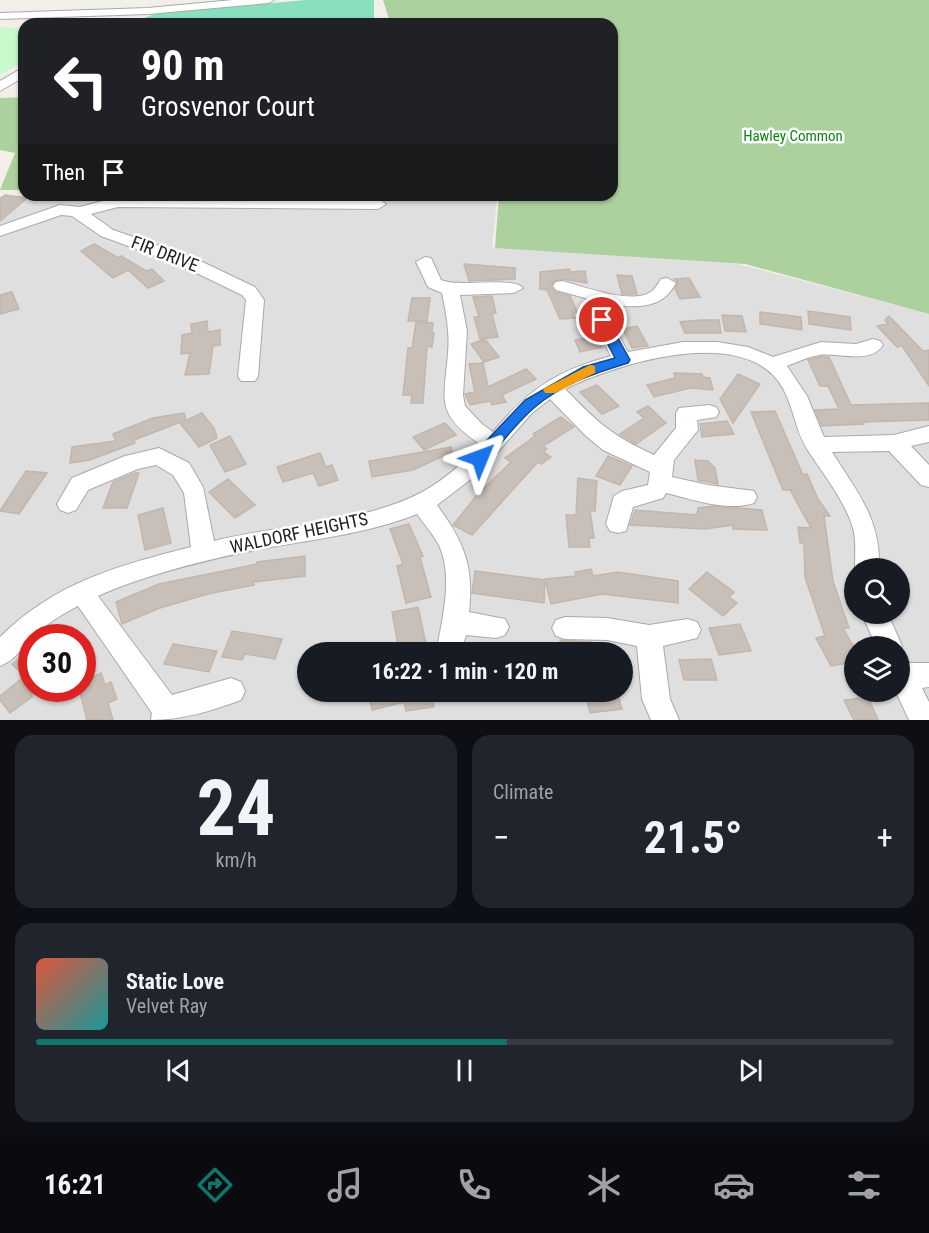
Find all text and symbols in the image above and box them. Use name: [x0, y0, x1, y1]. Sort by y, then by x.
text: 90 m: [141, 41, 224, 90]
icon: left: [42, 42, 120, 120]
text: Grosvenor Court: [141, 91, 315, 123]
park label: Hawley Common: [743, 127, 843, 145]
icon: arrive: [97, 156, 130, 189]
text: Then: [42, 160, 85, 185]
street label: FIR DRIVE: [129, 231, 202, 276]
pin: [576, 294, 627, 345]
icon: arrive: [585, 303, 618, 336]
position arrow: [448, 426, 512, 490]
street label: WALDORF HEIGHTS: [228, 508, 370, 557]
map controls: [844, 558, 910, 702]
button: search: [844, 558, 910, 624]
speed limit sign: 30: [18, 624, 96, 702]
button: layers: [844, 636, 910, 702]
text: 16:22 · 1 min · 120 m: [372, 659, 558, 684]
text: 24: [197, 763, 275, 854]
text: Climate: [493, 780, 553, 804]
text: 21.5°: [644, 811, 742, 864]
text: −: [493, 818, 510, 857]
text: +: [877, 818, 893, 857]
text: km/h: [215, 848, 257, 872]
text: Static Love: [126, 969, 224, 994]
text: Velvet Ray: [126, 994, 207, 1018]
icon: previous: [162, 1054, 195, 1087]
icon: pause: [448, 1054, 481, 1087]
icon: next: [734, 1054, 767, 1087]
icon: directions: [194, 1164, 236, 1206]
icon: music: [324, 1164, 366, 1206]
icon: phone: [453, 1164, 495, 1206]
icon: climate: [583, 1164, 625, 1206]
icon: car: [713, 1164, 755, 1206]
icon: filters: [843, 1164, 885, 1206]
text: 16:21: [44, 1169, 106, 1201]

